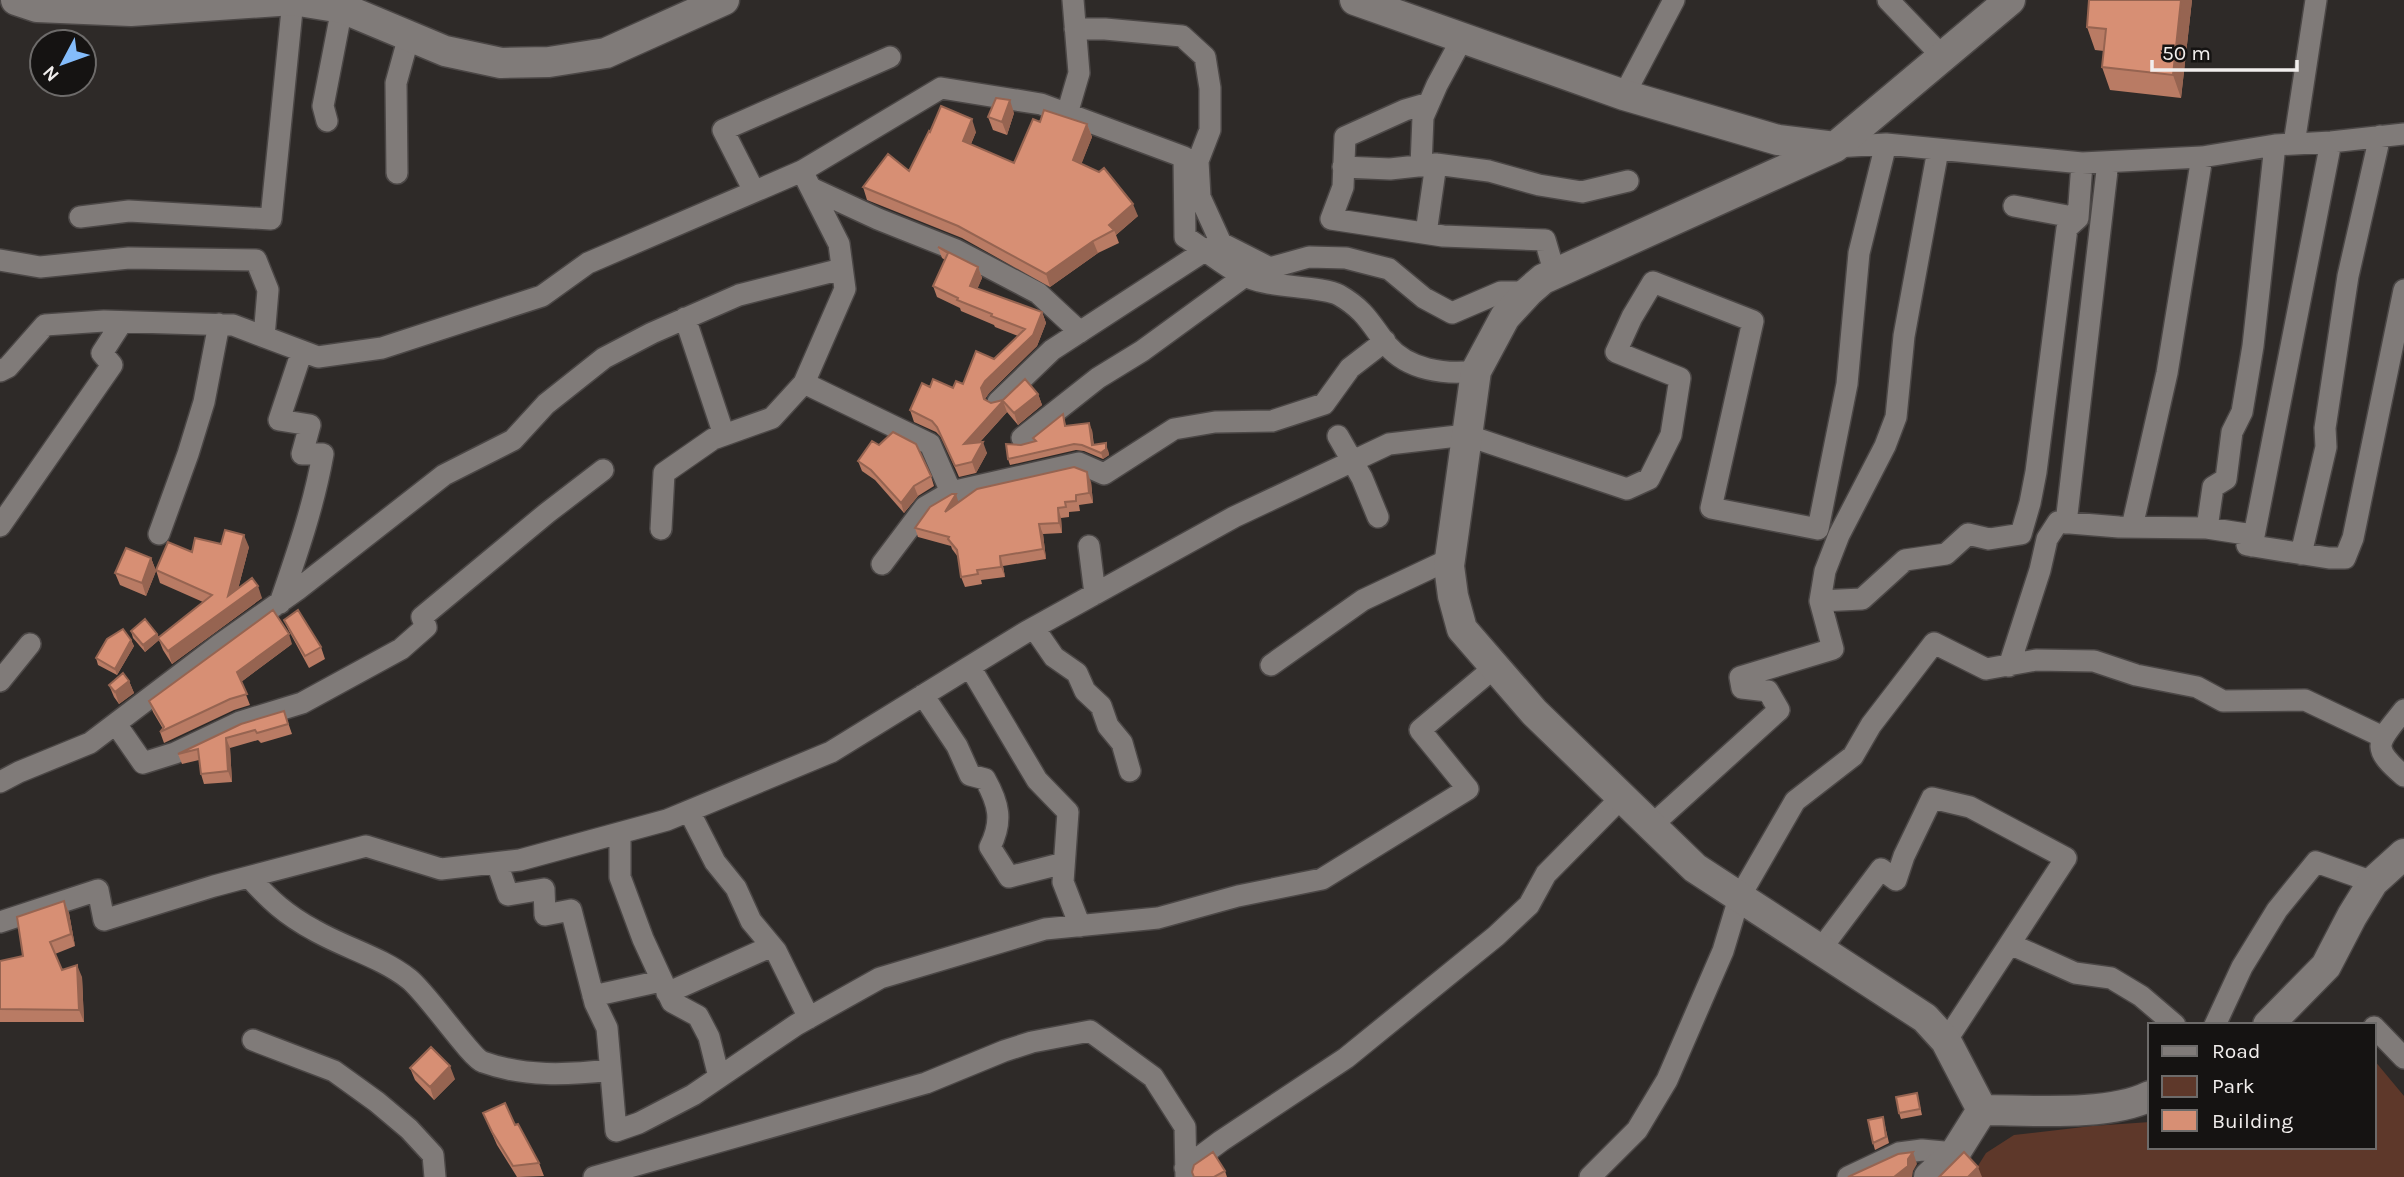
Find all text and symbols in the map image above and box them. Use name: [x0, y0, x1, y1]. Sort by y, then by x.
north arrow: [28, 28, 98, 98]
scale bar: [2152, 28, 2297, 72]
text: 50 m: [2162, 41, 2211, 65]
text: N: [38, 61, 64, 86]
legend: [2148, 1023, 2376, 1149]
text: Road: [2212, 1039, 2260, 1063]
text: Park: [2212, 1074, 2255, 1098]
text: Building: [2212, 1109, 2293, 1133]

